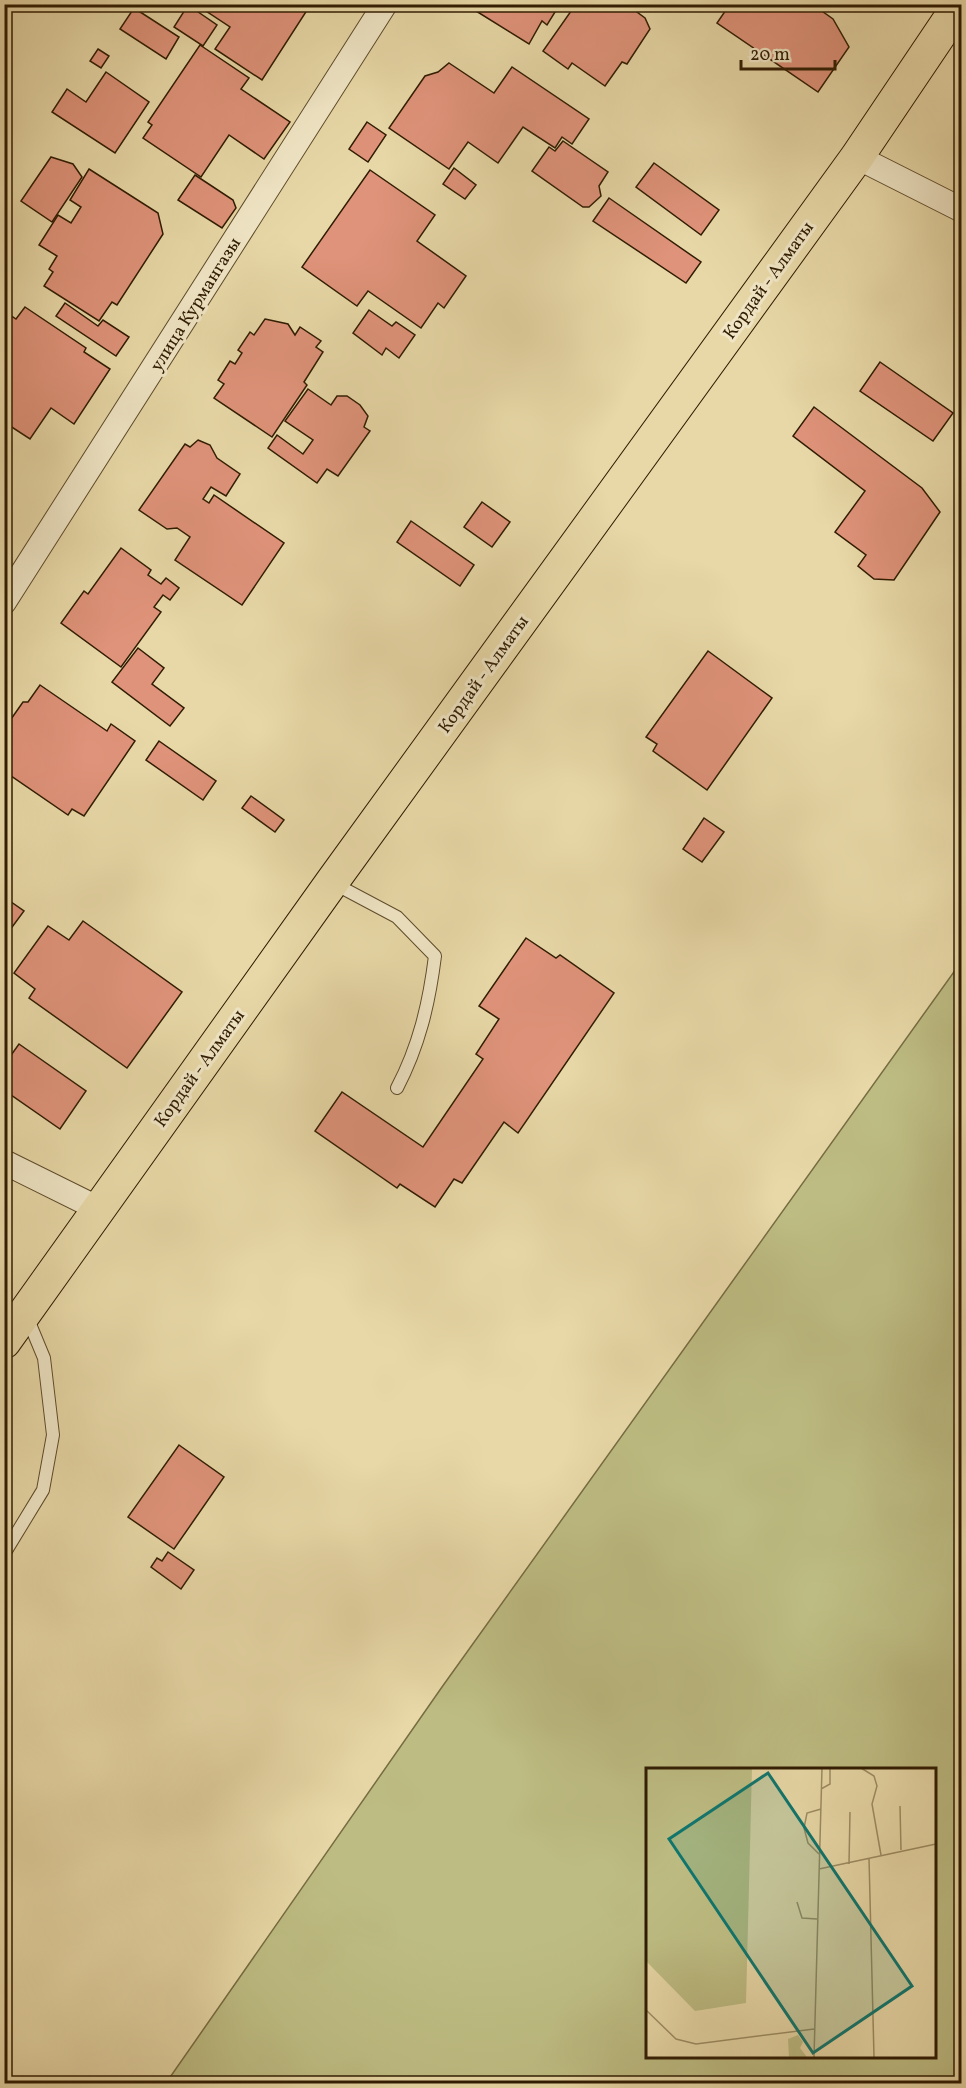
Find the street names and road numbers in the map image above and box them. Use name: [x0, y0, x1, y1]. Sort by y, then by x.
street label: Кордай - Алматы: [718, 217, 821, 345]
street label: улица Курмангазы: [145, 233, 248, 377]
street label: Кордай - Алматы: [433, 611, 536, 739]
street label: Кордай - Алматы: [149, 1005, 252, 1133]

